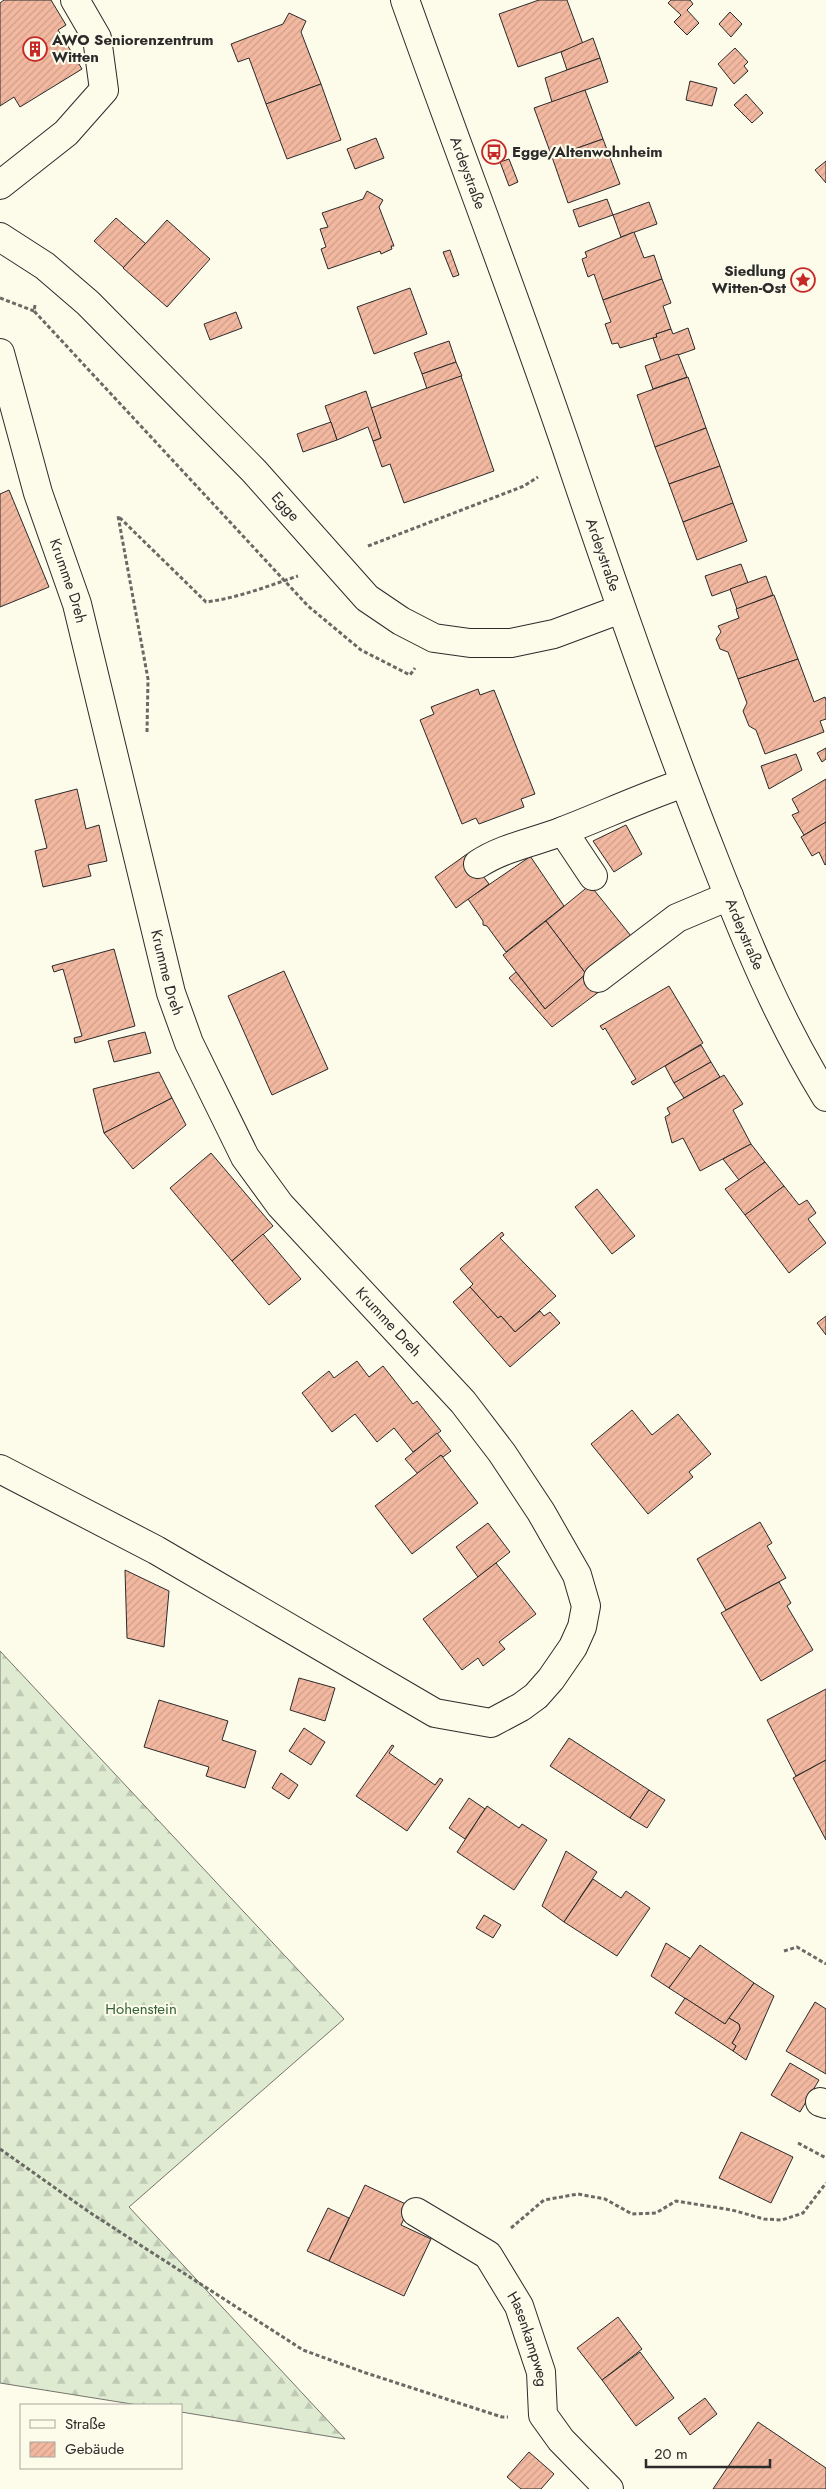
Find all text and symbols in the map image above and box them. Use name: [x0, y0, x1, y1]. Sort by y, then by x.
place label: AWO Seniorenzentrum Witten: [51, 29, 214, 68]
building icon: AWO Seniorenzentrum Witten: [22, 36, 48, 62]
street label: Ardeystraße: [444, 133, 491, 213]
bus stop icon: Egge/Altenwohnheim: [481, 139, 507, 165]
place label: Egge/Altenwohnheim: [512, 141, 663, 163]
place label: Siedlung Witten-Ost: [712, 260, 786, 299]
place icon: Siedlung Witten-Ost: [790, 267, 816, 293]
street label: Egge: [266, 487, 305, 526]
street label: Ardeystraße: [580, 515, 626, 595]
street label: Krumme Dreh: [44, 536, 92, 625]
street label: Ardeystraße: [720, 895, 770, 974]
street label: Krumme Dreh: [145, 927, 189, 1018]
street label: Krumme Dreh: [351, 1282, 427, 1362]
park label: Hohenstein: [105, 1998, 177, 2020]
street label: Hasenkampweg: [502, 2287, 553, 2387]
legend: [20, 2404, 182, 2469]
text: Straße: [65, 2413, 106, 2435]
scale bar: [646, 2436, 770, 2468]
text: Gebäude: [65, 2438, 125, 2460]
text: 20 m: [654, 2443, 688, 2465]

